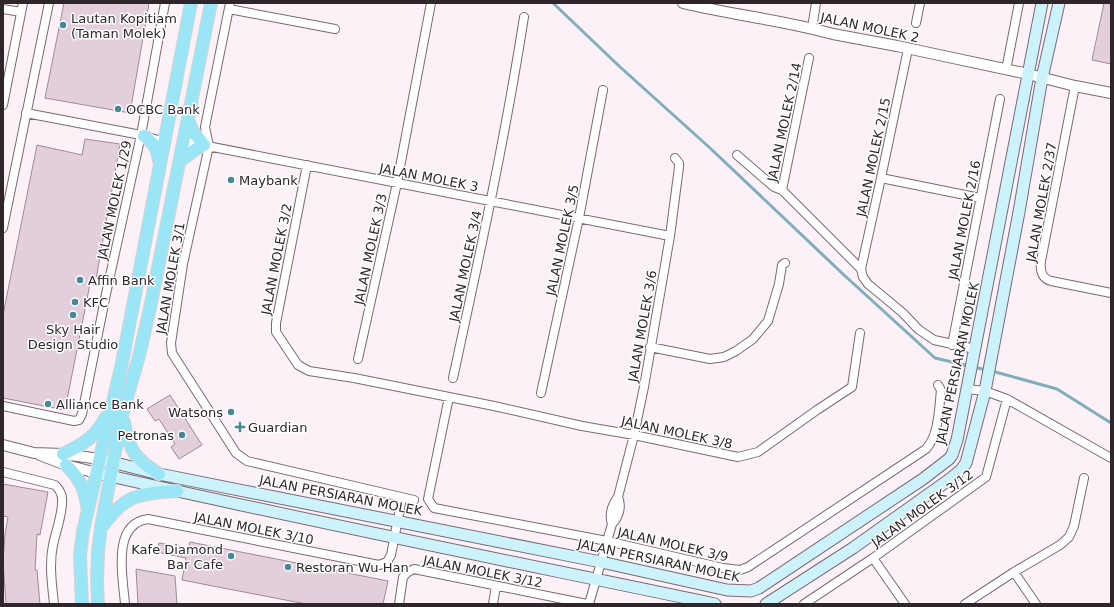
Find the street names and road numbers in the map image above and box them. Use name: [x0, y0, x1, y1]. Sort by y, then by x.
street label: JALAN MOLEK 2: [818, 9, 921, 45]
street label: JALAN MOLEK 2/14: [764, 61, 804, 184]
street label: JALAN MOLEK 2/15: [853, 96, 893, 219]
street label: JALAN MOLEK 1/29: [94, 139, 134, 262]
street label: JALAN MOLEK 2/37: [1023, 141, 1059, 264]
street label: JALAN MOLEK 2/16: [945, 159, 983, 282]
street label: JALAN MOLEK 3: [377, 160, 480, 194]
street label: JALAN MOLEK 3/5: [543, 183, 582, 298]
street label: JALAN MOLEK 3/3: [351, 192, 390, 307]
street label: JALAN MOLEK 3/2: [258, 202, 295, 317]
street label: JALAN MOLEK 3/4: [446, 209, 485, 324]
street label: JALAN MOLEK 3/1: [153, 221, 188, 336]
street label: JALAN MOLEK 3/6: [625, 269, 660, 384]
street label: JALAN PERSIARAN MOLEK: [933, 280, 982, 447]
street label: JALAN MOLEK 3/8: [619, 413, 734, 452]
street label: JALAN MOLEK 3/12: [868, 467, 976, 551]
street label: JALAN PERSIARAN MOLEK: [257, 472, 424, 519]
street label: JALAN MOLEK 3/10: [192, 509, 315, 547]
street label: JALAN MOLEK 3/9: [615, 524, 730, 565]
street label: JALAN PERSIARAN MOLEK: [575, 536, 742, 585]
street label: JALAN MOLEK 3/12: [421, 552, 544, 590]

